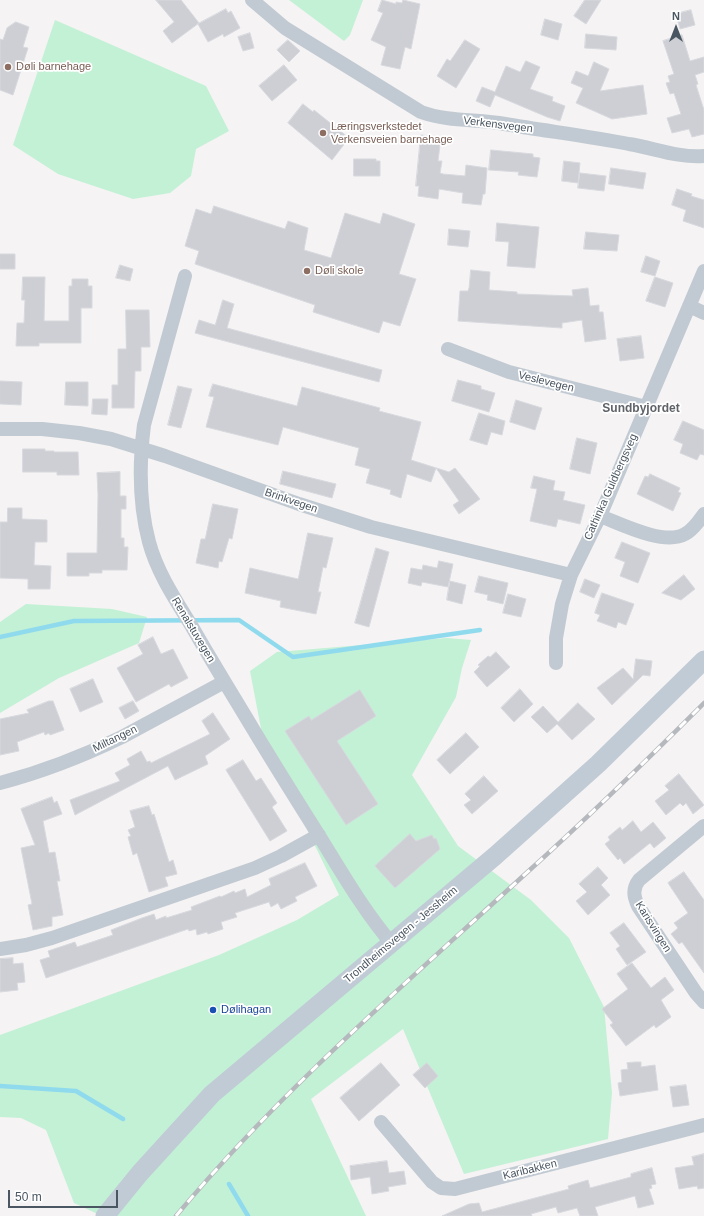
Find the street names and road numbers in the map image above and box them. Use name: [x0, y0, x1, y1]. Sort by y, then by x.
street label: Verkensvegen: [463, 114, 533, 136]
street label: Veslevegen: [517, 369, 575, 395]
street label: Cathinka Guldbergsveg: [582, 432, 640, 542]
street label: Brinkvegen: [263, 486, 319, 516]
street label: Renalstuvegen: [168, 595, 218, 665]
street label: Miltangen: [91, 723, 139, 755]
street label: Trondheimsvegen - Jessheim: [342, 884, 460, 986]
street label: Karisvingen: [632, 899, 674, 955]
street label: Karibakken: [502, 1157, 558, 1183]

